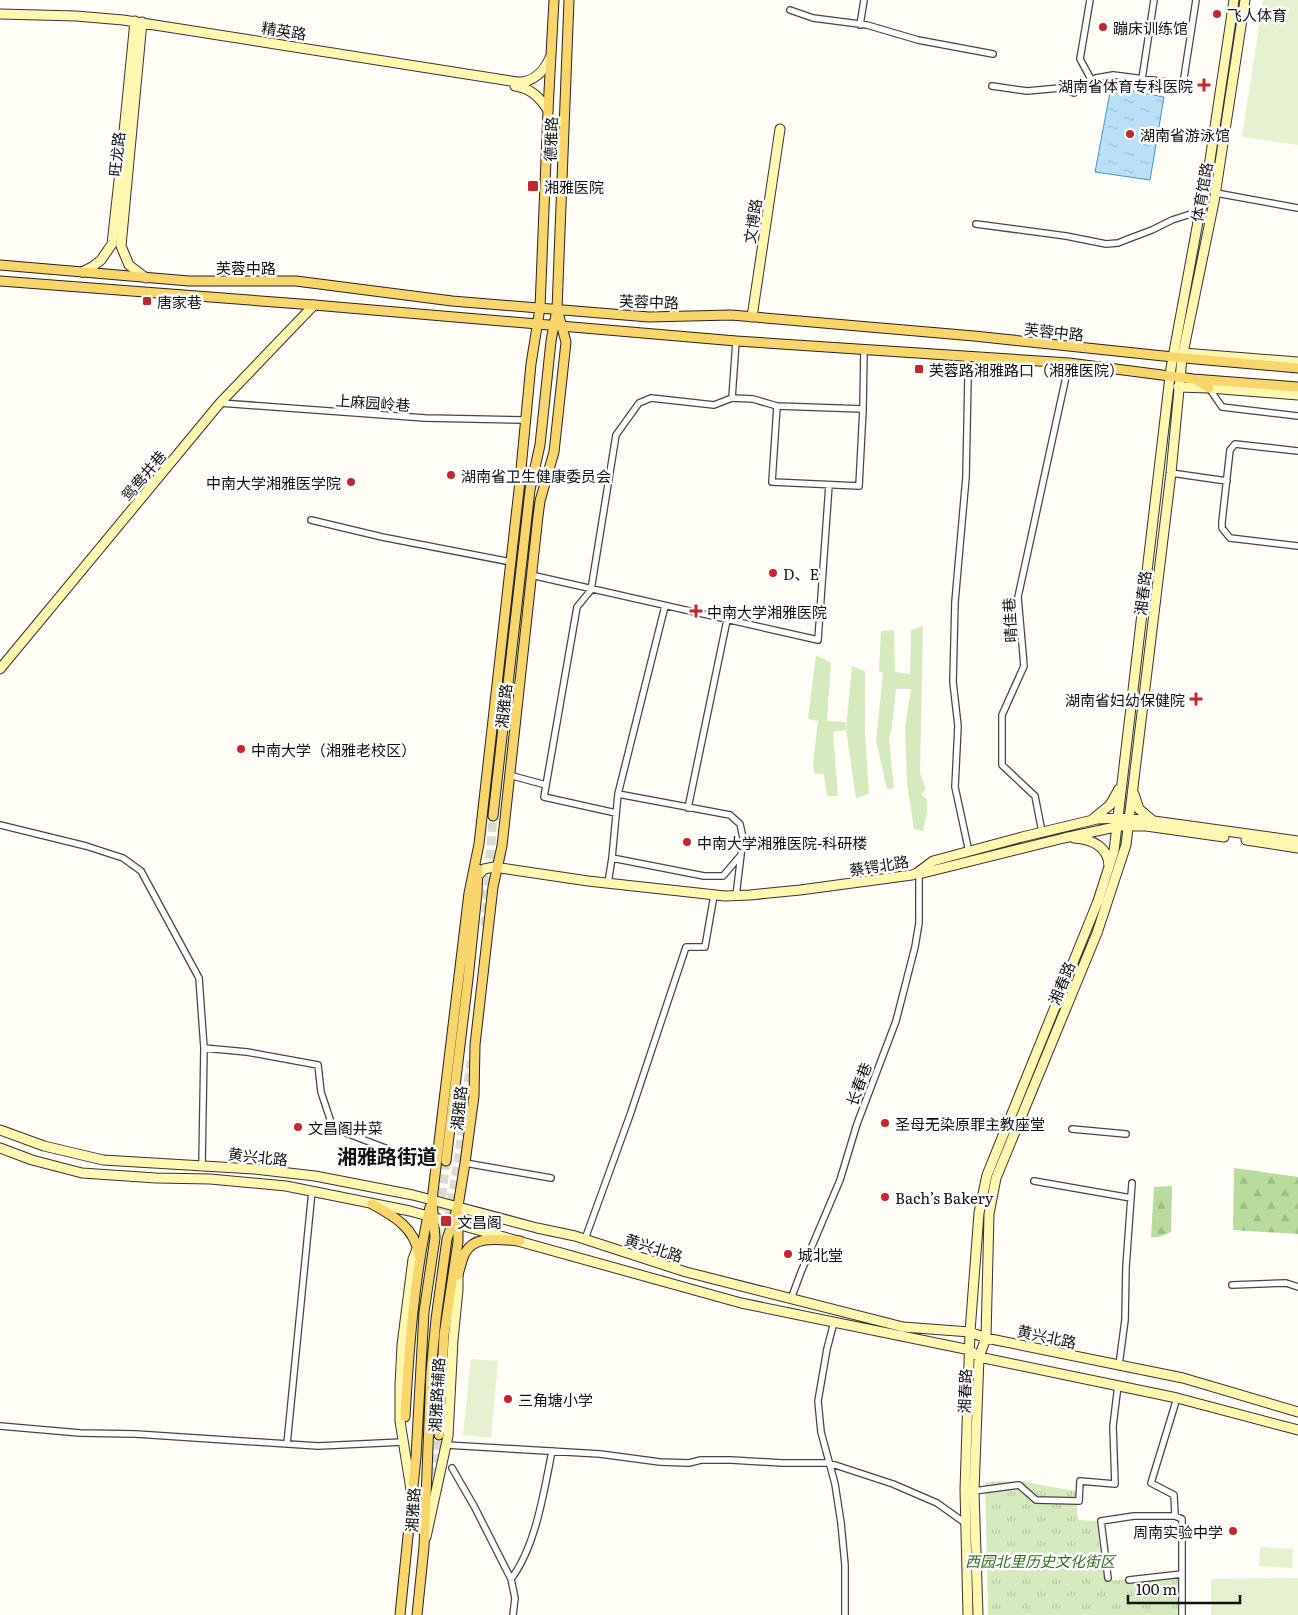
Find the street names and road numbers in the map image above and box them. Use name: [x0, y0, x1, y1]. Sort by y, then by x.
street label: 精英路: [260, 15, 308, 45]
street label: 德雅路: [538, 116, 562, 162]
street label: 旺龙路: [102, 130, 130, 178]
street label: 体育馆路: [1184, 160, 1218, 224]
street label: 文博路: [737, 197, 767, 245]
street label: 芙蓉中路: [216, 256, 276, 279]
street label: 芙蓉中路: [619, 288, 679, 314]
street label: 芙蓉中路: [1023, 316, 1085, 346]
street label: 上麻园岭巷: [335, 388, 411, 416]
street label: 鸳鸯井巷: [115, 445, 171, 505]
street label: 湘春路: [1128, 569, 1156, 617]
street label: 晴佳巷: [996, 597, 1022, 643]
street label: 湘雅路: [489, 682, 517, 730]
street label: 蔡锷北路: [848, 849, 910, 881]
street label: 湘春路: [1042, 958, 1080, 1008]
street label: 长春巷: [839, 1059, 877, 1109]
street label: 湘雅路: [444, 1084, 472, 1132]
street label: 黄兴北路: [227, 1141, 289, 1171]
street label: 黄兴北路: [622, 1227, 686, 1267]
street label: 黄兴北路: [1015, 1319, 1079, 1353]
street label: 湘雅路辅路: [423, 1357, 449, 1433]
street label: 湘春路: [952, 1368, 976, 1414]
street label: 湘雅路: [399, 1487, 425, 1533]

